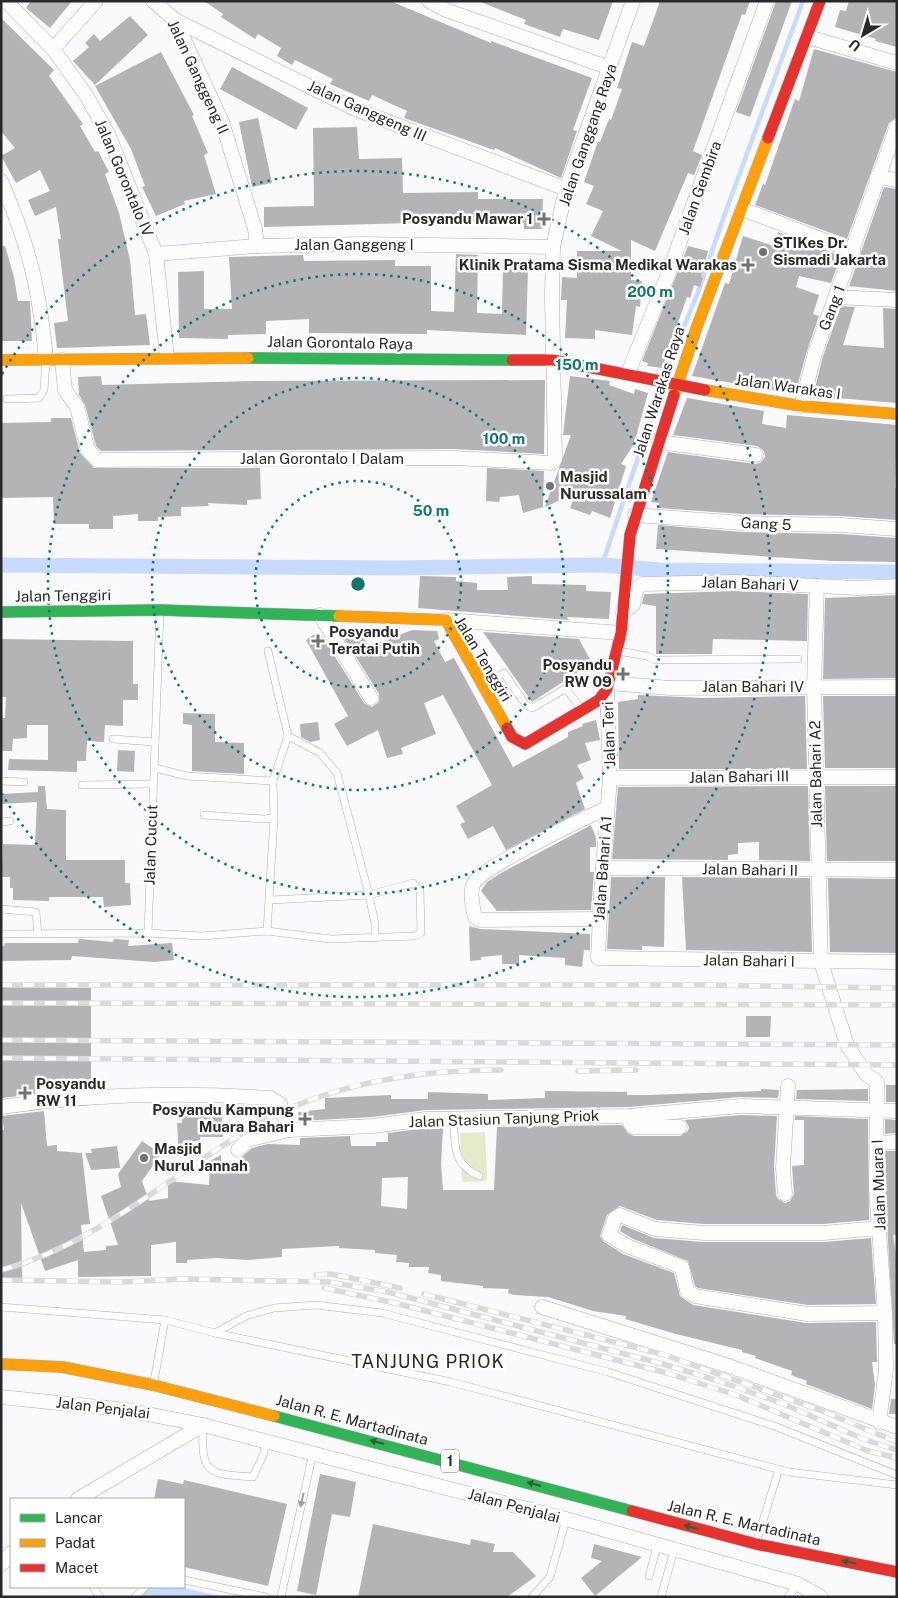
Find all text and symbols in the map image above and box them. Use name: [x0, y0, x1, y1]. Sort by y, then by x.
north arrow: [838, 10, 888, 60]
street label: Jalan Ganggeng II: [165, 17, 232, 137]
text: U: [846, 36, 864, 55]
street label: Jalan Ganggang Raya: [555, 61, 620, 208]
street label: Jalan Ganggeng III: [305, 77, 429, 144]
street label: Jalan Gorontalo IV: [92, 117, 157, 239]
street label: Jalan Gembira: [675, 139, 724, 237]
place label: Posyandu Mawar 1: [402, 210, 533, 227]
marker: Posyandu Mawar 1: [537, 212, 551, 226]
place label: STIKes Dr. Sismadi Jakarta: [773, 234, 886, 268]
street label: Jalan Ganggeng I: [294, 236, 414, 253]
marker: STIKes Dr. Sismadi Jakarta: [757, 246, 769, 258]
place label: Klinik Pratama Sisma Medikal Warakas: [459, 256, 737, 273]
marker: Klinik Pratama Sisma Medikal Warakas: [741, 258, 755, 272]
text: 200 m: [627, 283, 673, 300]
street label: Gang 1: [815, 283, 848, 333]
street label: Jalan Warakas Raya: [629, 324, 688, 459]
street label: Jalan Gorontalo Raya: [267, 333, 413, 352]
text: 150 m: [555, 356, 599, 373]
street label: Jalan Warakas I: [734, 371, 842, 402]
text: 100 m: [483, 430, 525, 447]
street label: Jalan Gorontalo I Dalam: [240, 450, 404, 467]
place label: Masjid Nurussalam: [560, 468, 647, 502]
marker: Masjid Nurussalam: [544, 480, 556, 492]
text: 50 m: [413, 502, 449, 519]
street label: Gang 5: [740, 514, 792, 533]
street label: Jalan Bahari V: [701, 573, 799, 594]
centre of rings: [349, 575, 367, 593]
street label: Jalan Tenggiri: [15, 586, 111, 605]
street label: Jalan Tenggiri: [451, 613, 515, 704]
place label: Posyandu Teratai Putih: [329, 623, 420, 657]
marker: Posyandu Teratai Putih: [311, 634, 325, 648]
place label: Posyandu RW 09: [542, 656, 612, 690]
marker: Posyandu RW 09: [616, 667, 630, 681]
street label: Jalan Bahari IV: [702, 678, 804, 695]
street label: Jalan Teri: [599, 701, 618, 767]
street label: Jalan Bahari A2: [806, 720, 825, 828]
street label: Jalan Bahari III: [689, 767, 789, 786]
street label: Jalan Cucut: [141, 804, 160, 886]
street label: Jalan Bahari A1: [590, 815, 615, 921]
street label: Jalan Bahari II: [702, 860, 798, 879]
street label: Jalan Bahari I: [703, 951, 795, 970]
place label: Posyandu RW 11: [36, 1075, 106, 1109]
marker: Posyandu RW 11: [18, 1086, 32, 1100]
place label: Posyandu Kampung Muara Bahari: [152, 1101, 295, 1135]
street label: Jalan Stasiun Tanjung Priok: [408, 1107, 600, 1130]
marker: Posyandu Kampung Muara Bahari: [298, 1112, 312, 1126]
street label: Jalan Muara I: [868, 1139, 889, 1231]
place label: Masjid Nurul Jannah: [154, 1140, 248, 1174]
marker: Masjid Nurul Jannah: [138, 1152, 150, 1164]
district label: TANJUNG PRIOK: [351, 1351, 505, 1372]
street label: Jalan R. E. Martadinata: [274, 1391, 430, 1448]
street label: Jalan Penjalai: [55, 1393, 151, 1422]
one-way arrow: [369, 1438, 384, 1446]
road number: 1: [441, 1450, 459, 1472]
one-way arrow: [526, 1480, 541, 1488]
street label: Jalan Penjalai: [466, 1485, 562, 1526]
one-way arrow: [298, 1493, 306, 1509]
street label: Jalan R. E. Martadinata: [666, 1497, 822, 1548]
legend: [10, 1498, 185, 1588]
text: Lancar: [55, 1509, 103, 1526]
one-way arrow: [683, 1522, 698, 1530]
text: Padat: [55, 1534, 96, 1551]
one-way arrow: [841, 1558, 857, 1566]
text: Macet: [55, 1559, 99, 1576]

